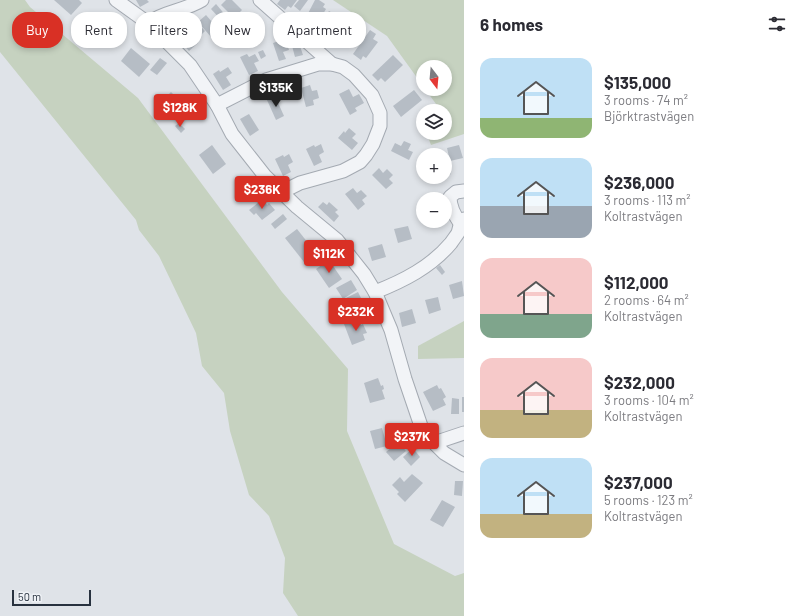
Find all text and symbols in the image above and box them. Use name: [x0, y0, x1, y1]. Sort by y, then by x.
chip: Buy: [12, 12, 63, 48]
chip: Rent: [71, 12, 127, 48]
chip: Filters: [135, 12, 202, 48]
chip: New: [210, 12, 265, 48]
chip: Apartment: [273, 12, 366, 48]
icon: filters: [766, 13, 788, 35]
text: 6 homes: [480, 14, 543, 34]
north arrow: [416, 60, 452, 96]
map controls: [416, 60, 452, 228]
text: $135,000: [604, 72, 671, 92]
pin: $135K: [248, 74, 304, 108]
icon: home: [512, 74, 560, 122]
text: $135K: [259, 79, 293, 95]
text: 3 rooms · 74 m²: [604, 92, 688, 108]
pin: $128K: [152, 94, 208, 128]
text: $128K: [163, 99, 197, 115]
button: layers: [416, 104, 452, 140]
text: Björktrastvägen: [604, 108, 694, 124]
button: +: [416, 148, 452, 184]
text: $236,000: [604, 172, 674, 192]
icon: home: [512, 174, 560, 222]
pin: $236K: [234, 176, 290, 210]
text: $236K: [244, 181, 280, 197]
button: −: [416, 192, 452, 228]
text: 3 rooms · 113 m²: [604, 192, 691, 208]
text: Koltrastvägen: [604, 208, 682, 224]
pin: $112K: [301, 240, 357, 274]
text: $112K: [313, 245, 345, 261]
text: $112,000: [604, 272, 669, 292]
icon: home: [512, 274, 560, 322]
text: 2 rooms · 64 m²: [604, 292, 689, 308]
pin: $232K: [328, 298, 384, 332]
text: $232K: [338, 303, 374, 319]
text: Koltrastvägen: [604, 308, 682, 324]
text: $232,000: [604, 372, 675, 392]
icon: home: [512, 374, 560, 422]
text: 3 rooms · 104 m²: [604, 392, 694, 408]
text: Koltrastvägen: [604, 408, 682, 424]
pin: $237K: [384, 423, 440, 457]
text: $237K: [394, 428, 430, 444]
text: $237,000: [604, 472, 673, 492]
icon: home: [512, 474, 560, 522]
text: 5 rooms · 123 m²: [604, 492, 693, 508]
text: Koltrastvägen: [604, 508, 682, 524]
scale bar: [12, 588, 91, 607]
text: 50 m: [18, 590, 41, 603]

